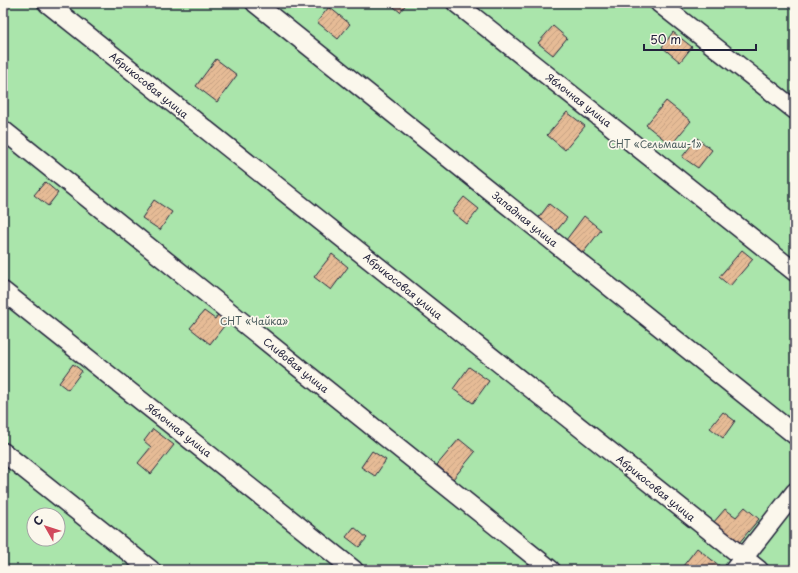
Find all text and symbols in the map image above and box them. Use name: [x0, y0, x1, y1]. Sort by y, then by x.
scale bar: [644, 26, 756, 52]
text: 50 m: [650, 30, 681, 48]
street label: Абрикосовая улица: [107, 48, 193, 122]
street label: Яблочная улица: [543, 69, 616, 130]
park label: СНТ «Сельмаш-1»: [609, 136, 702, 151]
street label: Западная улица: [489, 187, 562, 250]
street label: Абрикосовая улица: [361, 249, 447, 323]
park label: СНТ «Чайка»: [220, 313, 288, 328]
street label: Сливовая улица: [260, 333, 333, 396]
street label: Яблочная улица: [143, 399, 216, 460]
street label: Абрикосовая улица: [614, 451, 700, 525]
north arrow: [26, 507, 66, 547]
text: С: [29, 512, 47, 529]

